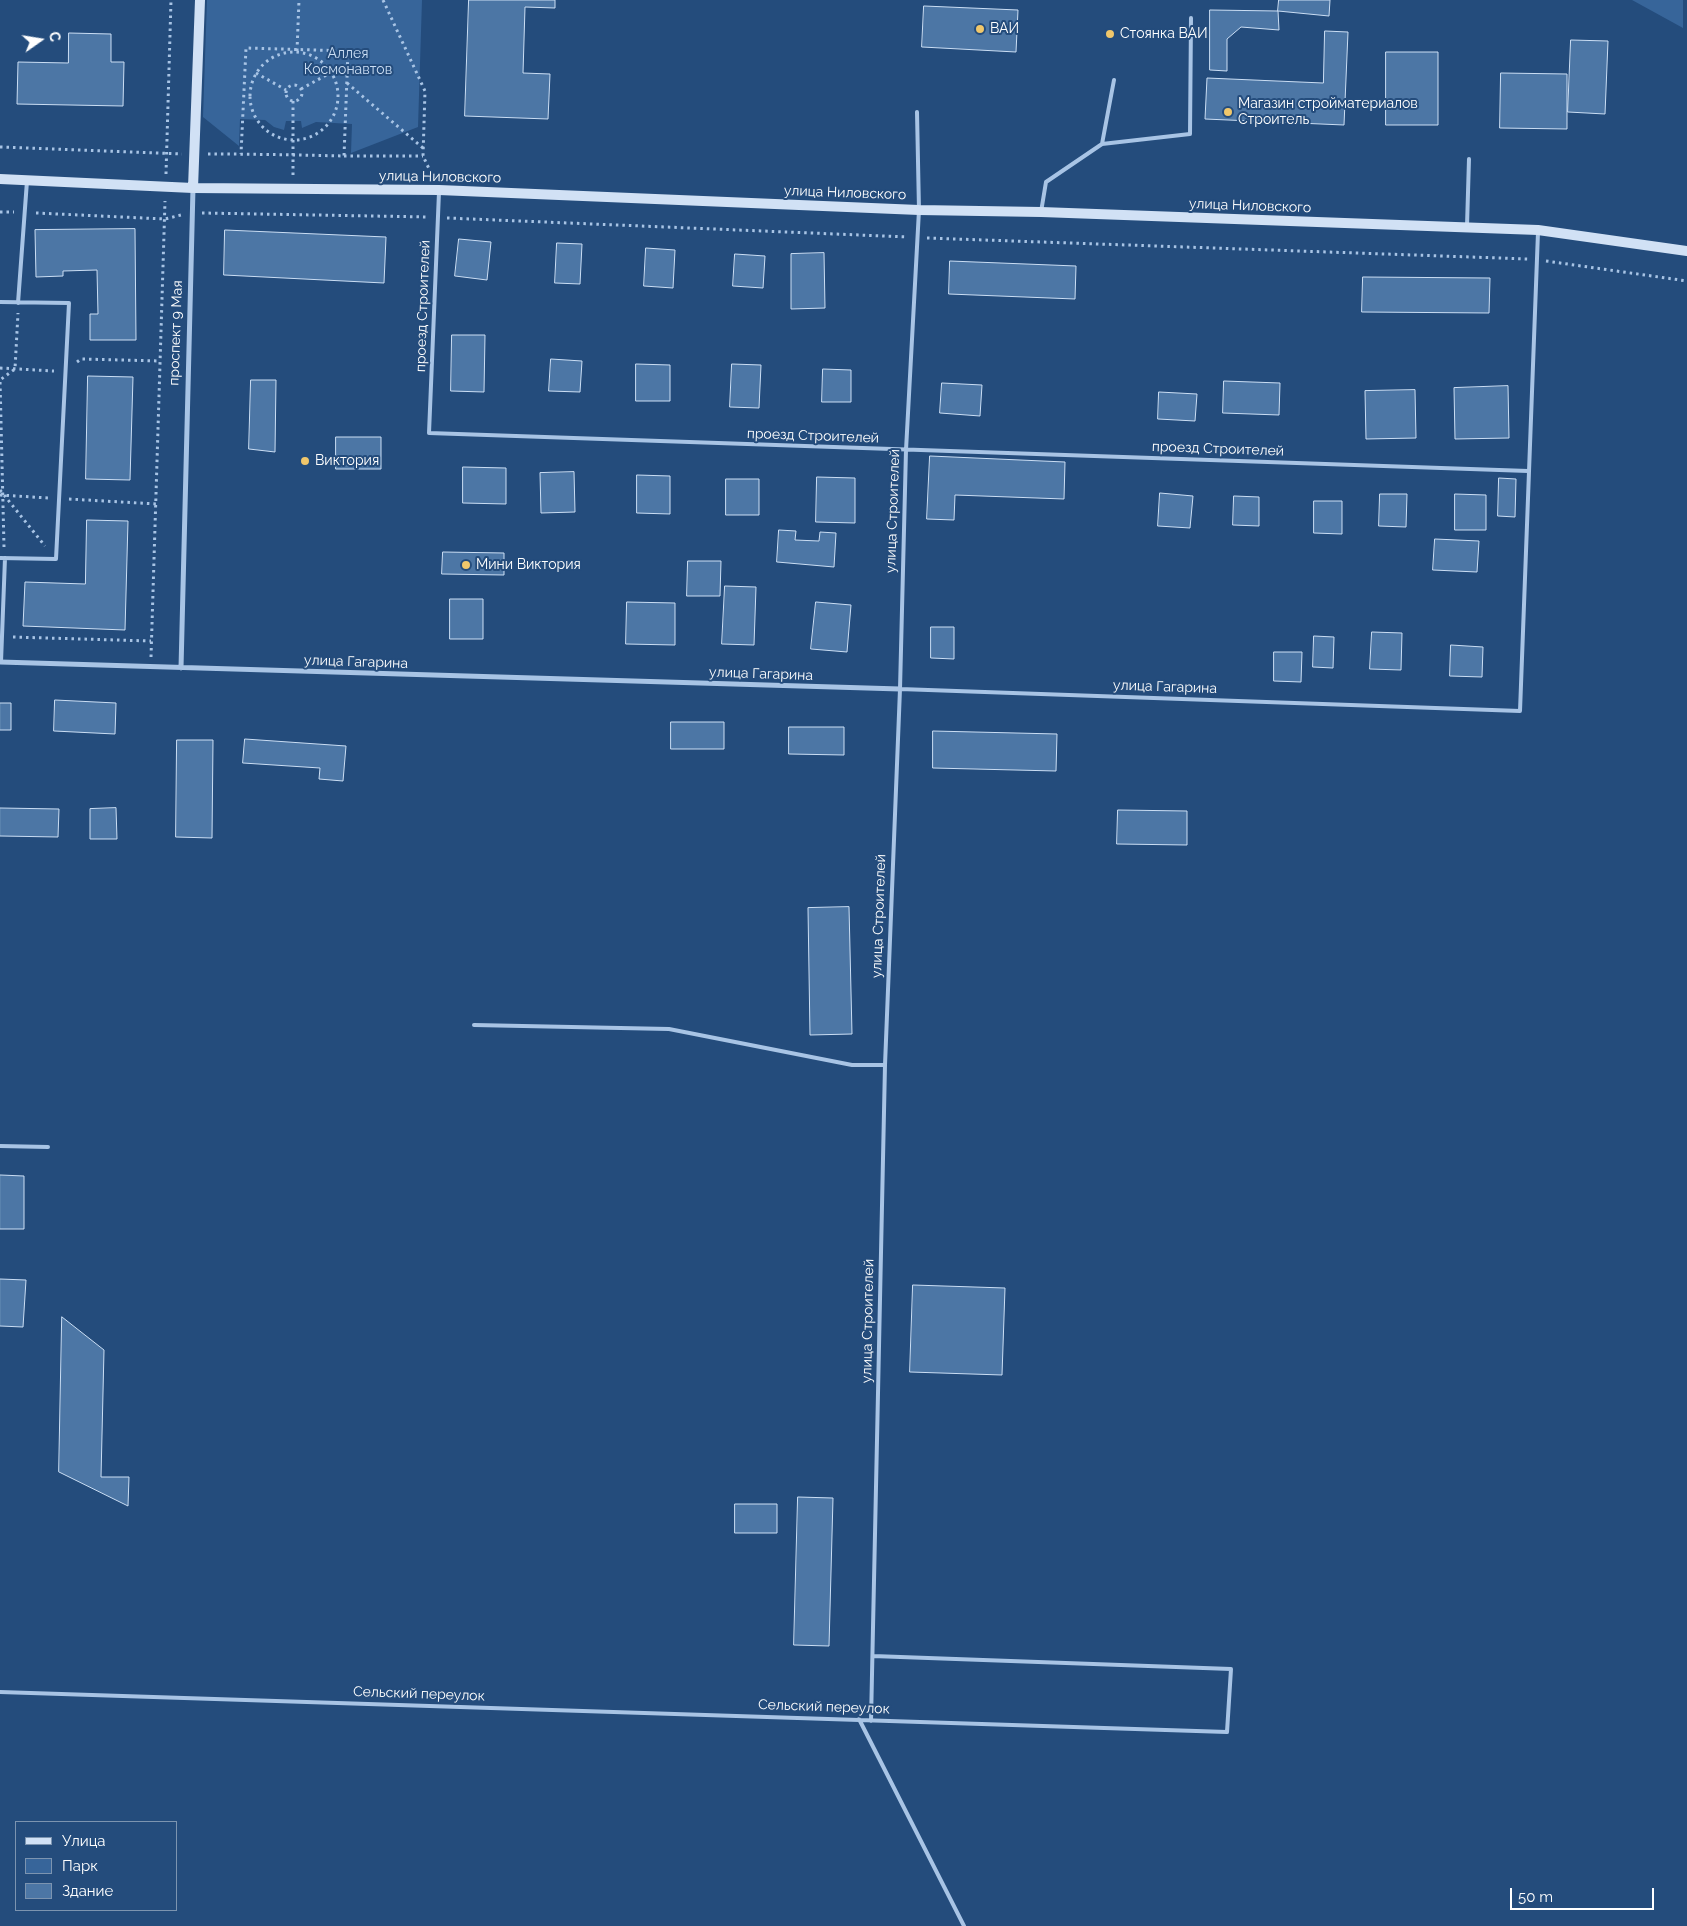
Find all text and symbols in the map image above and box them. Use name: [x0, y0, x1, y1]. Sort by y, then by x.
north arrow: [15, 15, 65, 65]
place label: ВАИ: [990, 21, 1019, 37]
marker: ВАИ: [974, 23, 986, 35]
place label: Стоянка ВАИ: [1120, 26, 1208, 42]
marker: Стоянка ВАИ: [1104, 28, 1116, 40]
text: С: [46, 30, 63, 43]
park label: Аллея Космонавтов: [304, 46, 392, 78]
place label: Магазин стройматериалов Строитель: [1238, 96, 1418, 128]
marker: Магазин стройматериалов Строитель: [1222, 106, 1234, 118]
street label: улица Ниловского: [379, 168, 501, 186]
street label: улица Ниловского: [783, 182, 907, 204]
street label: улица Ниловского: [1188, 195, 1312, 217]
street label: проезд Строителей: [412, 240, 434, 372]
street label: проспект 9 Мая: [166, 280, 186, 386]
street label: проезд Строителей: [747, 425, 879, 447]
street label: проезд Строителей: [1152, 438, 1284, 460]
street label: улица Строителей: [882, 449, 904, 573]
place label: Виктория: [315, 453, 379, 469]
marker: Виктория: [299, 455, 311, 467]
place label: Мини Виктория: [476, 557, 581, 573]
marker: Мини Виктория: [460, 559, 472, 571]
street label: улица Гагарина: [304, 652, 408, 672]
street label: улица Гагарина: [709, 664, 813, 684]
street label: улица Гагарина: [1113, 677, 1217, 697]
street label: улица Строителей: [868, 854, 890, 978]
street label: улица Строителей: [859, 1259, 877, 1383]
street label: Сельский переулок: [353, 1683, 485, 1705]
street label: Сельский переулок: [758, 1696, 890, 1718]
legend: [15, 1821, 178, 1911]
text: Улица: [62, 1832, 106, 1850]
text: Парк: [62, 1857, 98, 1875]
scale bar: [1512, 1878, 1656, 1910]
text: Здание: [62, 1882, 113, 1900]
text: 50 m: [1518, 1888, 1553, 1906]

